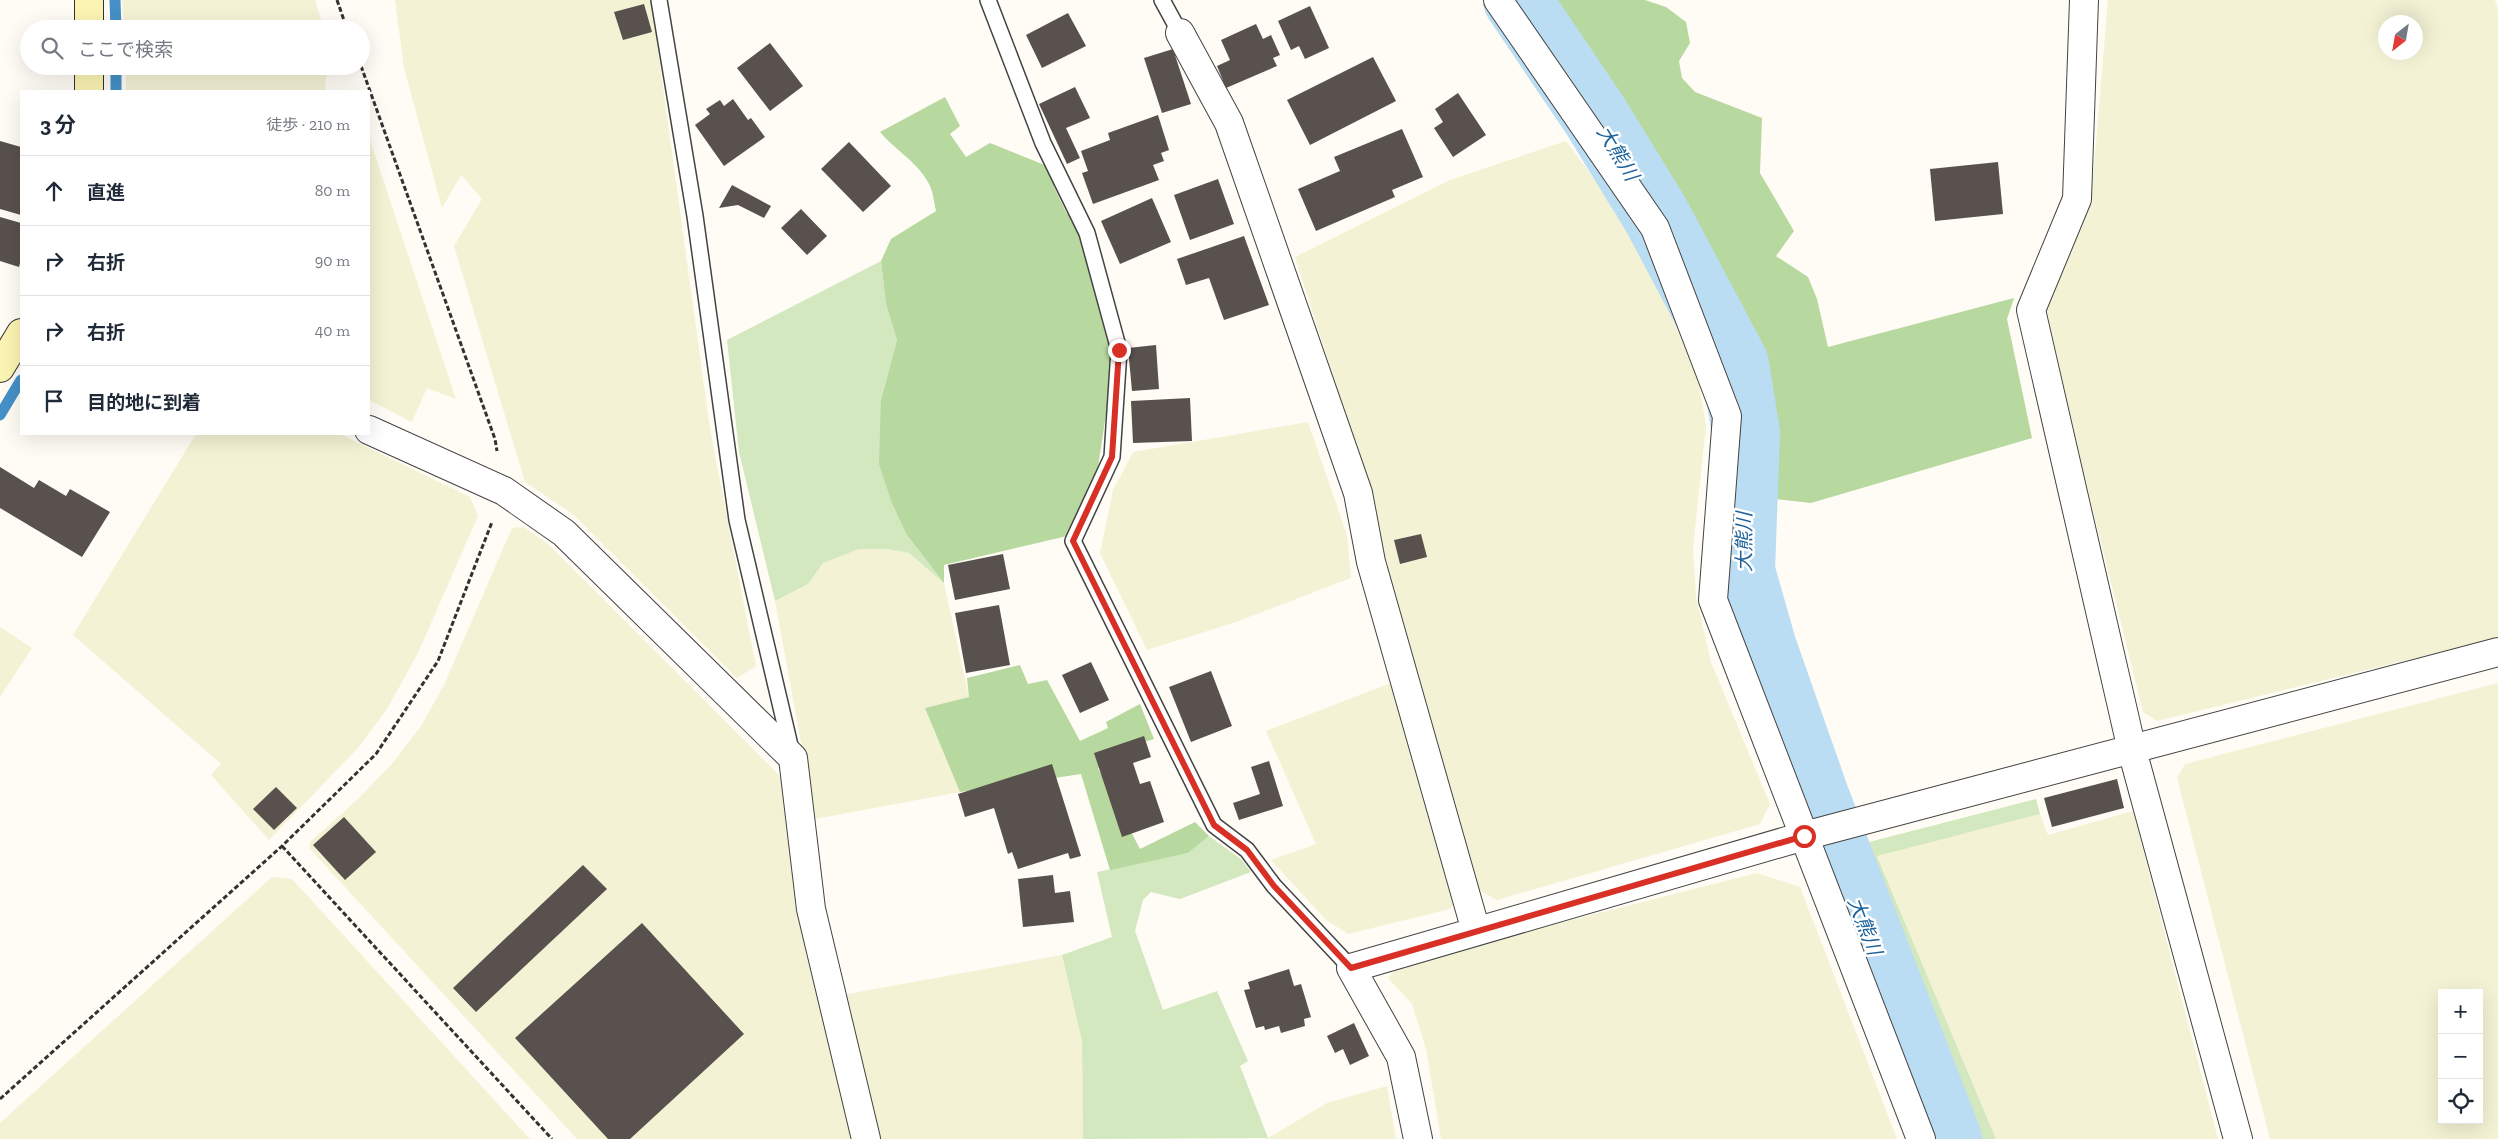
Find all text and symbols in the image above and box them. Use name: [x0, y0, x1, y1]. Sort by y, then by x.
north arrow: [2378, 15, 2423, 60]
search box: [20, 20, 370, 75]
icon: search: [38, 34, 66, 62]
text: ここで検索: [78, 38, 173, 61]
text: 3 分: [40, 112, 76, 137]
text: 徒歩 · 210 m: [266, 115, 350, 134]
water label: 大熊川: [1592, 121, 1645, 187]
icon: ahead: [40, 177, 68, 205]
text: 直進: [87, 181, 125, 204]
text: 80 m: [315, 181, 350, 200]
icon: right: [40, 247, 68, 275]
text: 右折: [87, 251, 125, 274]
text: 90 m: [315, 251, 350, 270]
icon: right: [40, 317, 68, 345]
text: 右折: [87, 321, 125, 344]
text: 40 m: [315, 321, 350, 340]
route end: [1108, 339, 1131, 362]
icon: arrive: [40, 387, 68, 415]
text: 目的地に到着: [87, 391, 201, 414]
water label: 大熊川: [1732, 510, 1756, 572]
route start: [1793, 825, 1816, 848]
water label: 大熊川: [1843, 894, 1888, 960]
map controls: [2438, 989, 2483, 1124]
button: +: [2438, 989, 2483, 1034]
button: −: [2438, 1034, 2483, 1079]
button: locate: [2438, 1079, 2483, 1124]

